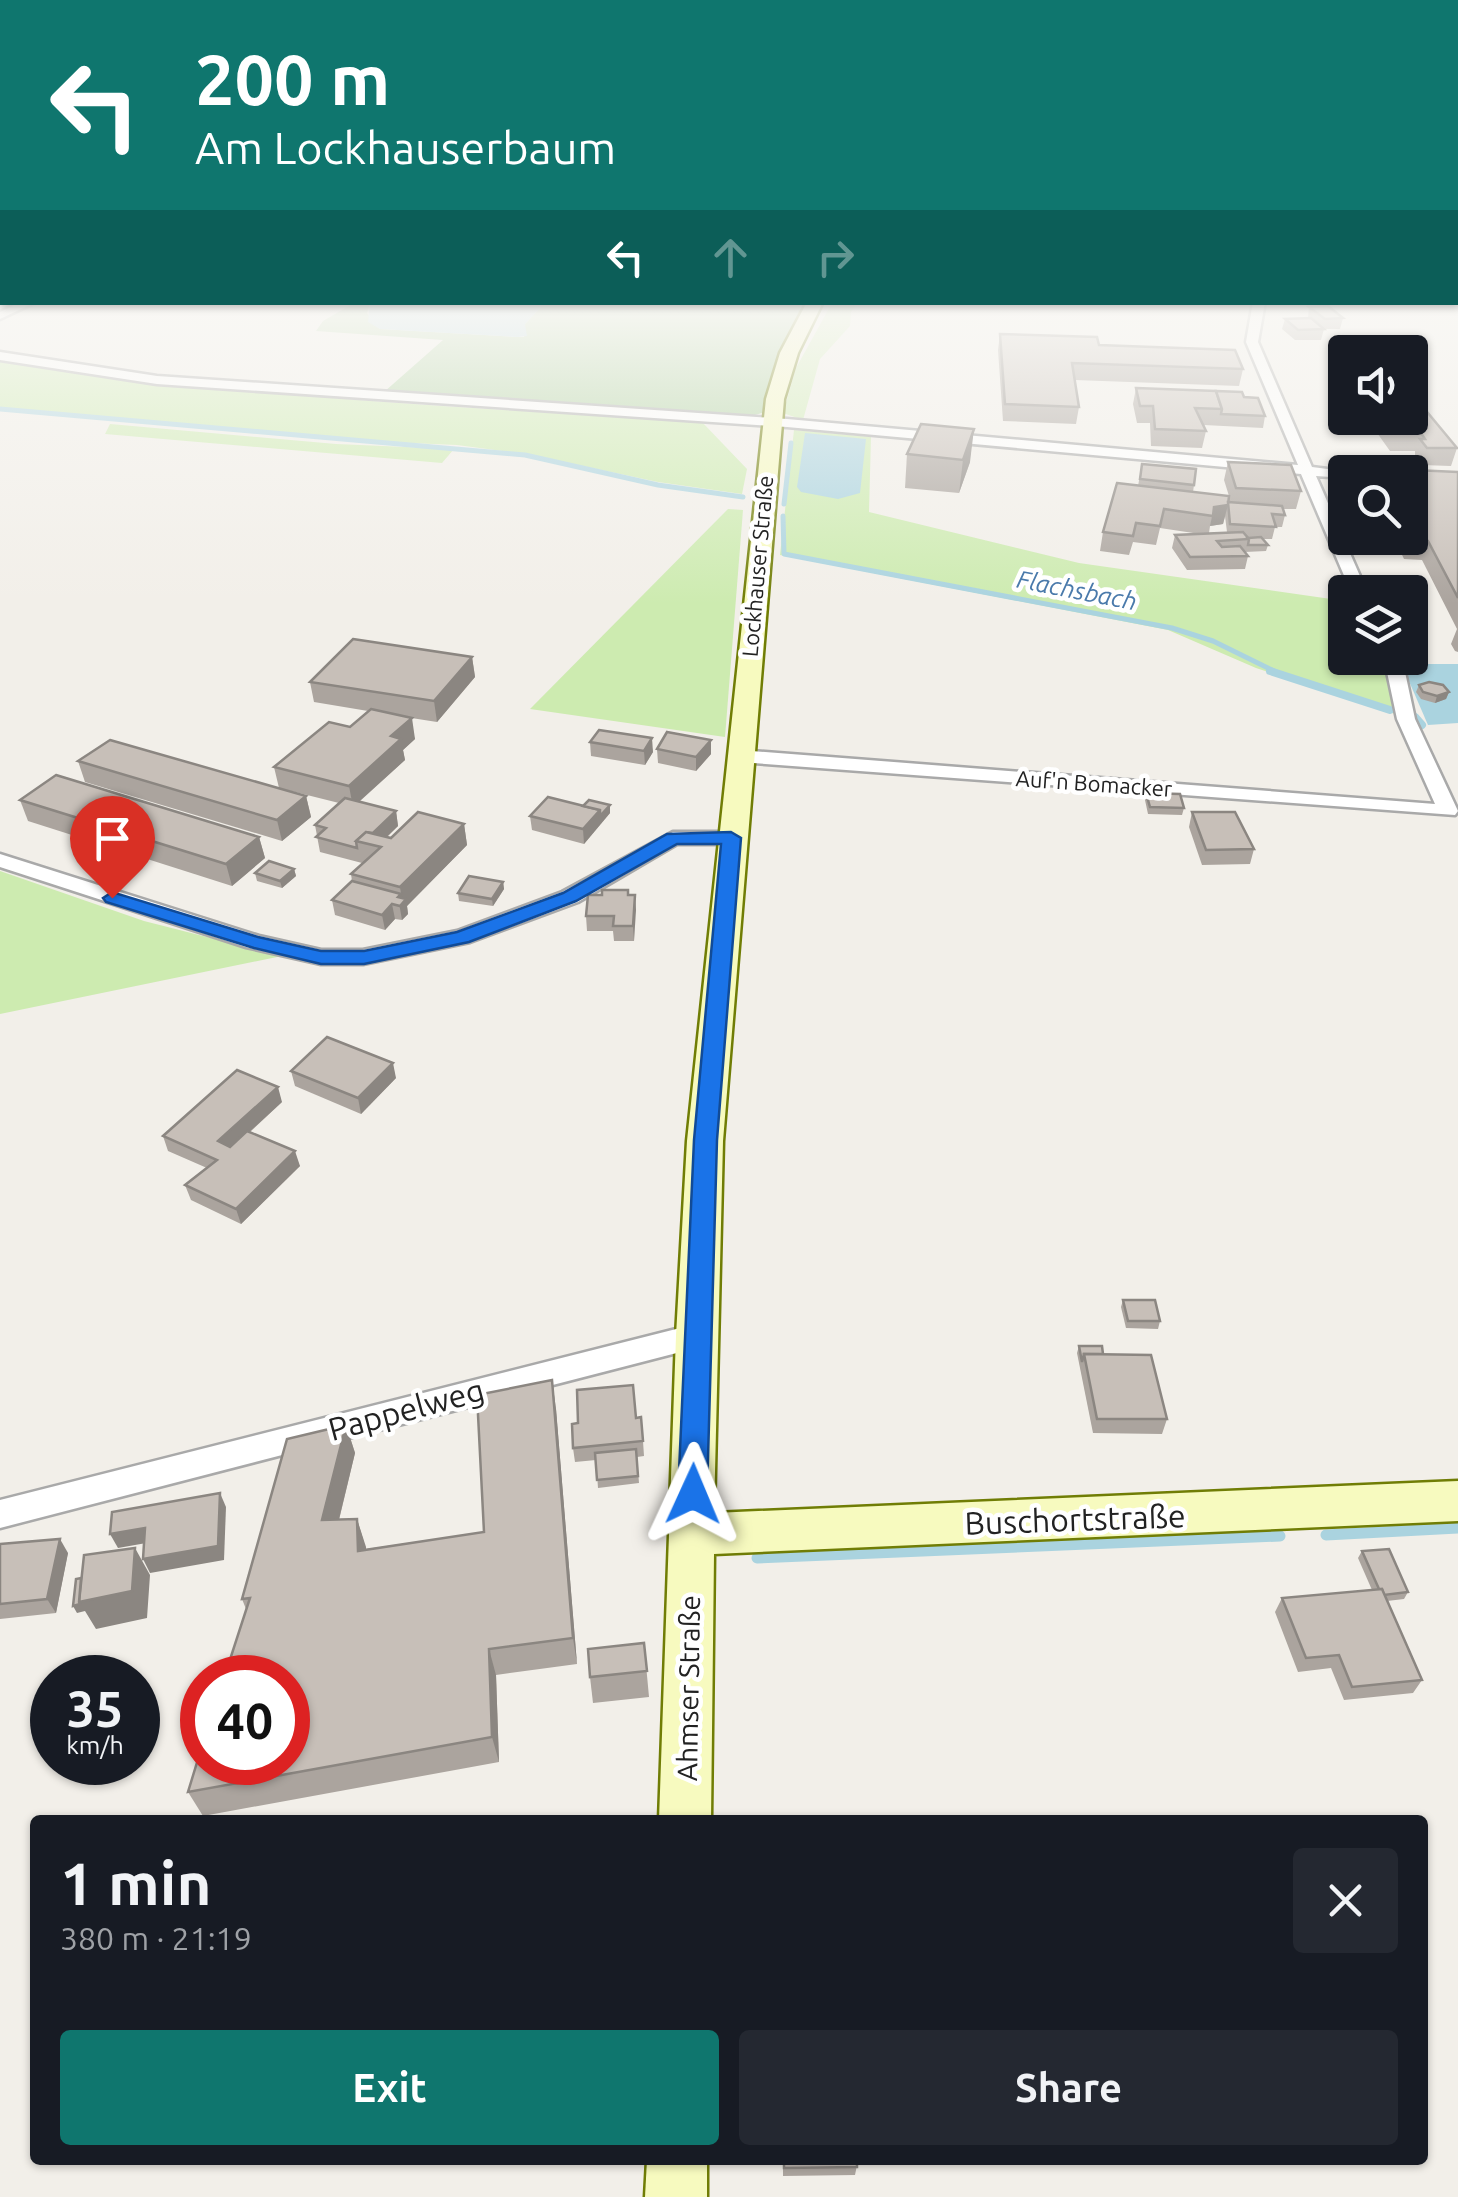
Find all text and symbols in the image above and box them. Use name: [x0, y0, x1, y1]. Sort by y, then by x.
icon: left: [30, 40, 160, 170]
text: 200 m: [195, 40, 390, 118]
text: Am Lockhauserbaum: [195, 122, 616, 173]
icon: left: [598, 230, 653, 285]
icon: ahead: [703, 230, 758, 285]
icon: right: [808, 230, 863, 285]
map controls: [1328, 335, 1428, 675]
button: sound: [1328, 335, 1428, 435]
button: search: [1328, 455, 1428, 555]
street label: Lockhauser Straße: [737, 474, 777, 658]
water label: Flachsbach: [1015, 565, 1139, 615]
button: layers: [1328, 575, 1428, 675]
street label: Auf'n Bomacker: [1015, 765, 1174, 801]
pin: [70, 796, 155, 899]
icon: arrive: [85, 811, 140, 866]
street label: Pappelweg: [324, 1371, 488, 1447]
position arrow: [641, 1442, 745, 1546]
street label: Buschortstraße: [964, 1497, 1186, 1541]
street label: Ahmser Straße: [671, 1595, 705, 1781]
speed limit sign: 40: [180, 1655, 310, 1785]
text: 35: [67, 1680, 123, 1736]
text: km/h: [66, 1731, 124, 1759]
button: close: [1293, 1848, 1398, 1953]
text: 1 min: [60, 1849, 212, 1916]
text: 380 m · 21:19: [60, 1920, 252, 1956]
button: Exit: [60, 2030, 719, 2145]
button: Share: [739, 2030, 1398, 2145]

